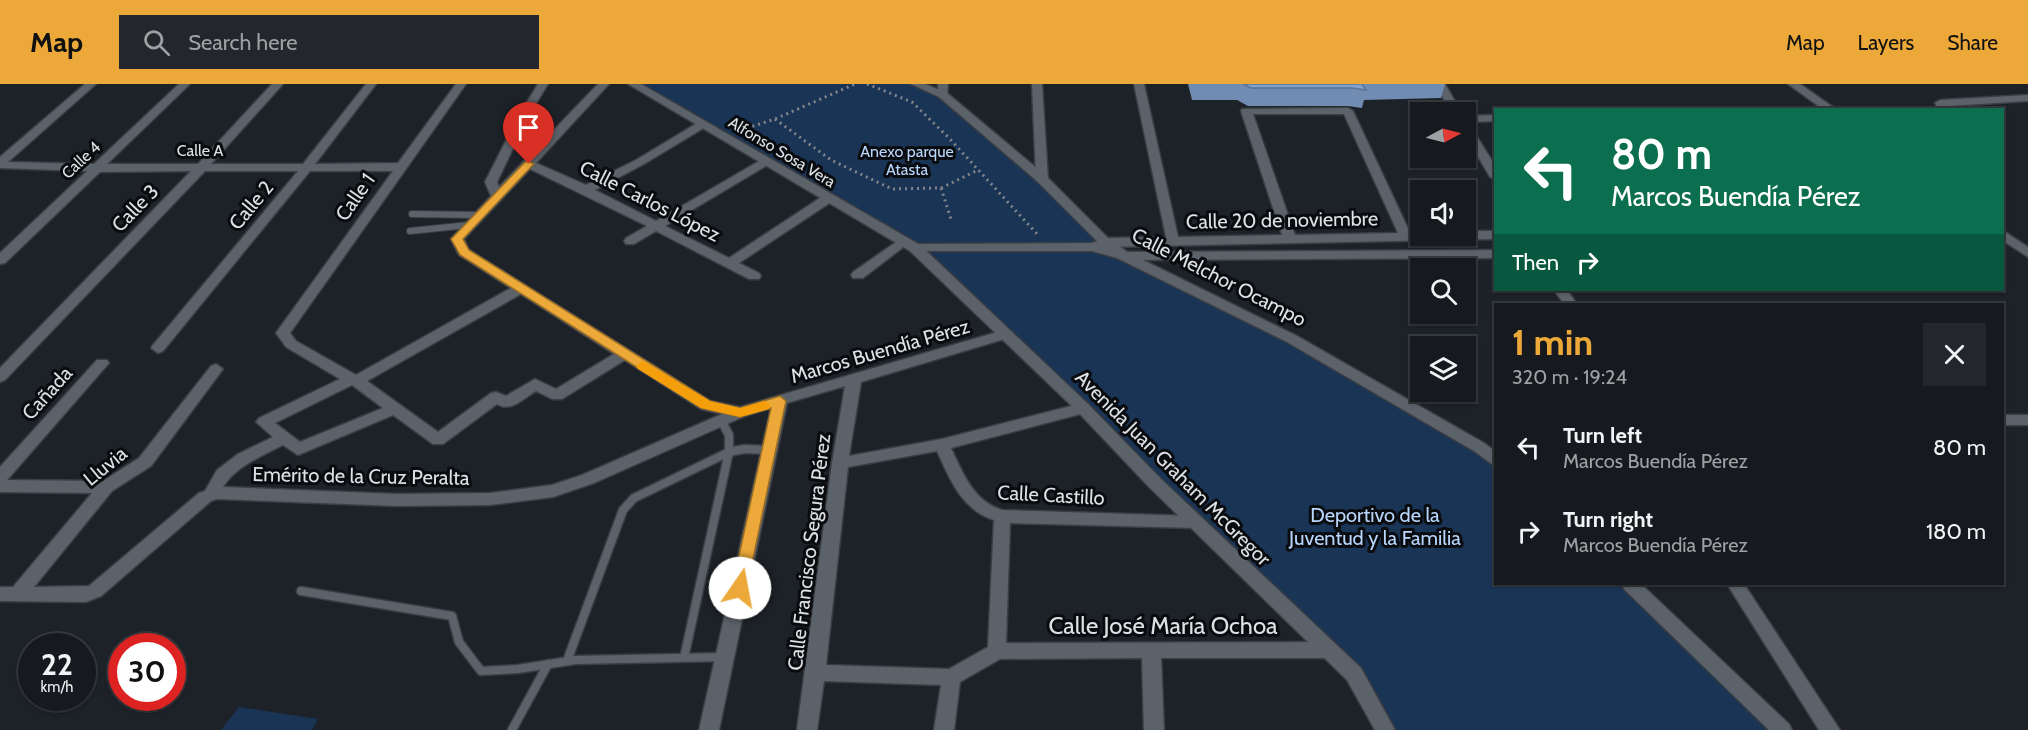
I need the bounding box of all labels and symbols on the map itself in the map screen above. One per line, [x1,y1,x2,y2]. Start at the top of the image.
pin [503,102,554,164]
north arrow [1410,102,1476,168]
street label: Alfonso Sosa Vera [725,113,839,191]
street label: Calle 4 [58,137,104,183]
street label: Calle A [177,141,223,160]
park label: Anexo parque Atasta [860,142,954,179]
street label: Calle Carlos López [576,155,724,247]
street label: Calle 1 [330,169,380,225]
street label: Calle 2 [224,176,278,234]
street label: Calle 3 [107,179,163,237]
street label: Calle 20 de noviembre [1186,206,1378,234]
street label: Calle Melchor Ocampo [1128,223,1310,331]
street label: Marcos Buendía Pérez [788,314,972,388]
street label: Cañada [17,361,77,425]
street label: Avenida Juan Graham McGregor [1070,365,1276,571]
street label: Calle Francisco Segura Pérez [783,432,835,672]
street label: Lluvia [78,441,132,491]
street label: Emérito de la Cruz Peralta [252,462,470,490]
street label: Calle Castillo [997,480,1105,510]
park label: Deportivo de la Juventud y la Familia [1288,503,1461,550]
position arrow [708,556,772,620]
street label: Calle José María Ochoa [1048,611,1278,640]
speed limit sign: 30 [108,633,186,711]

